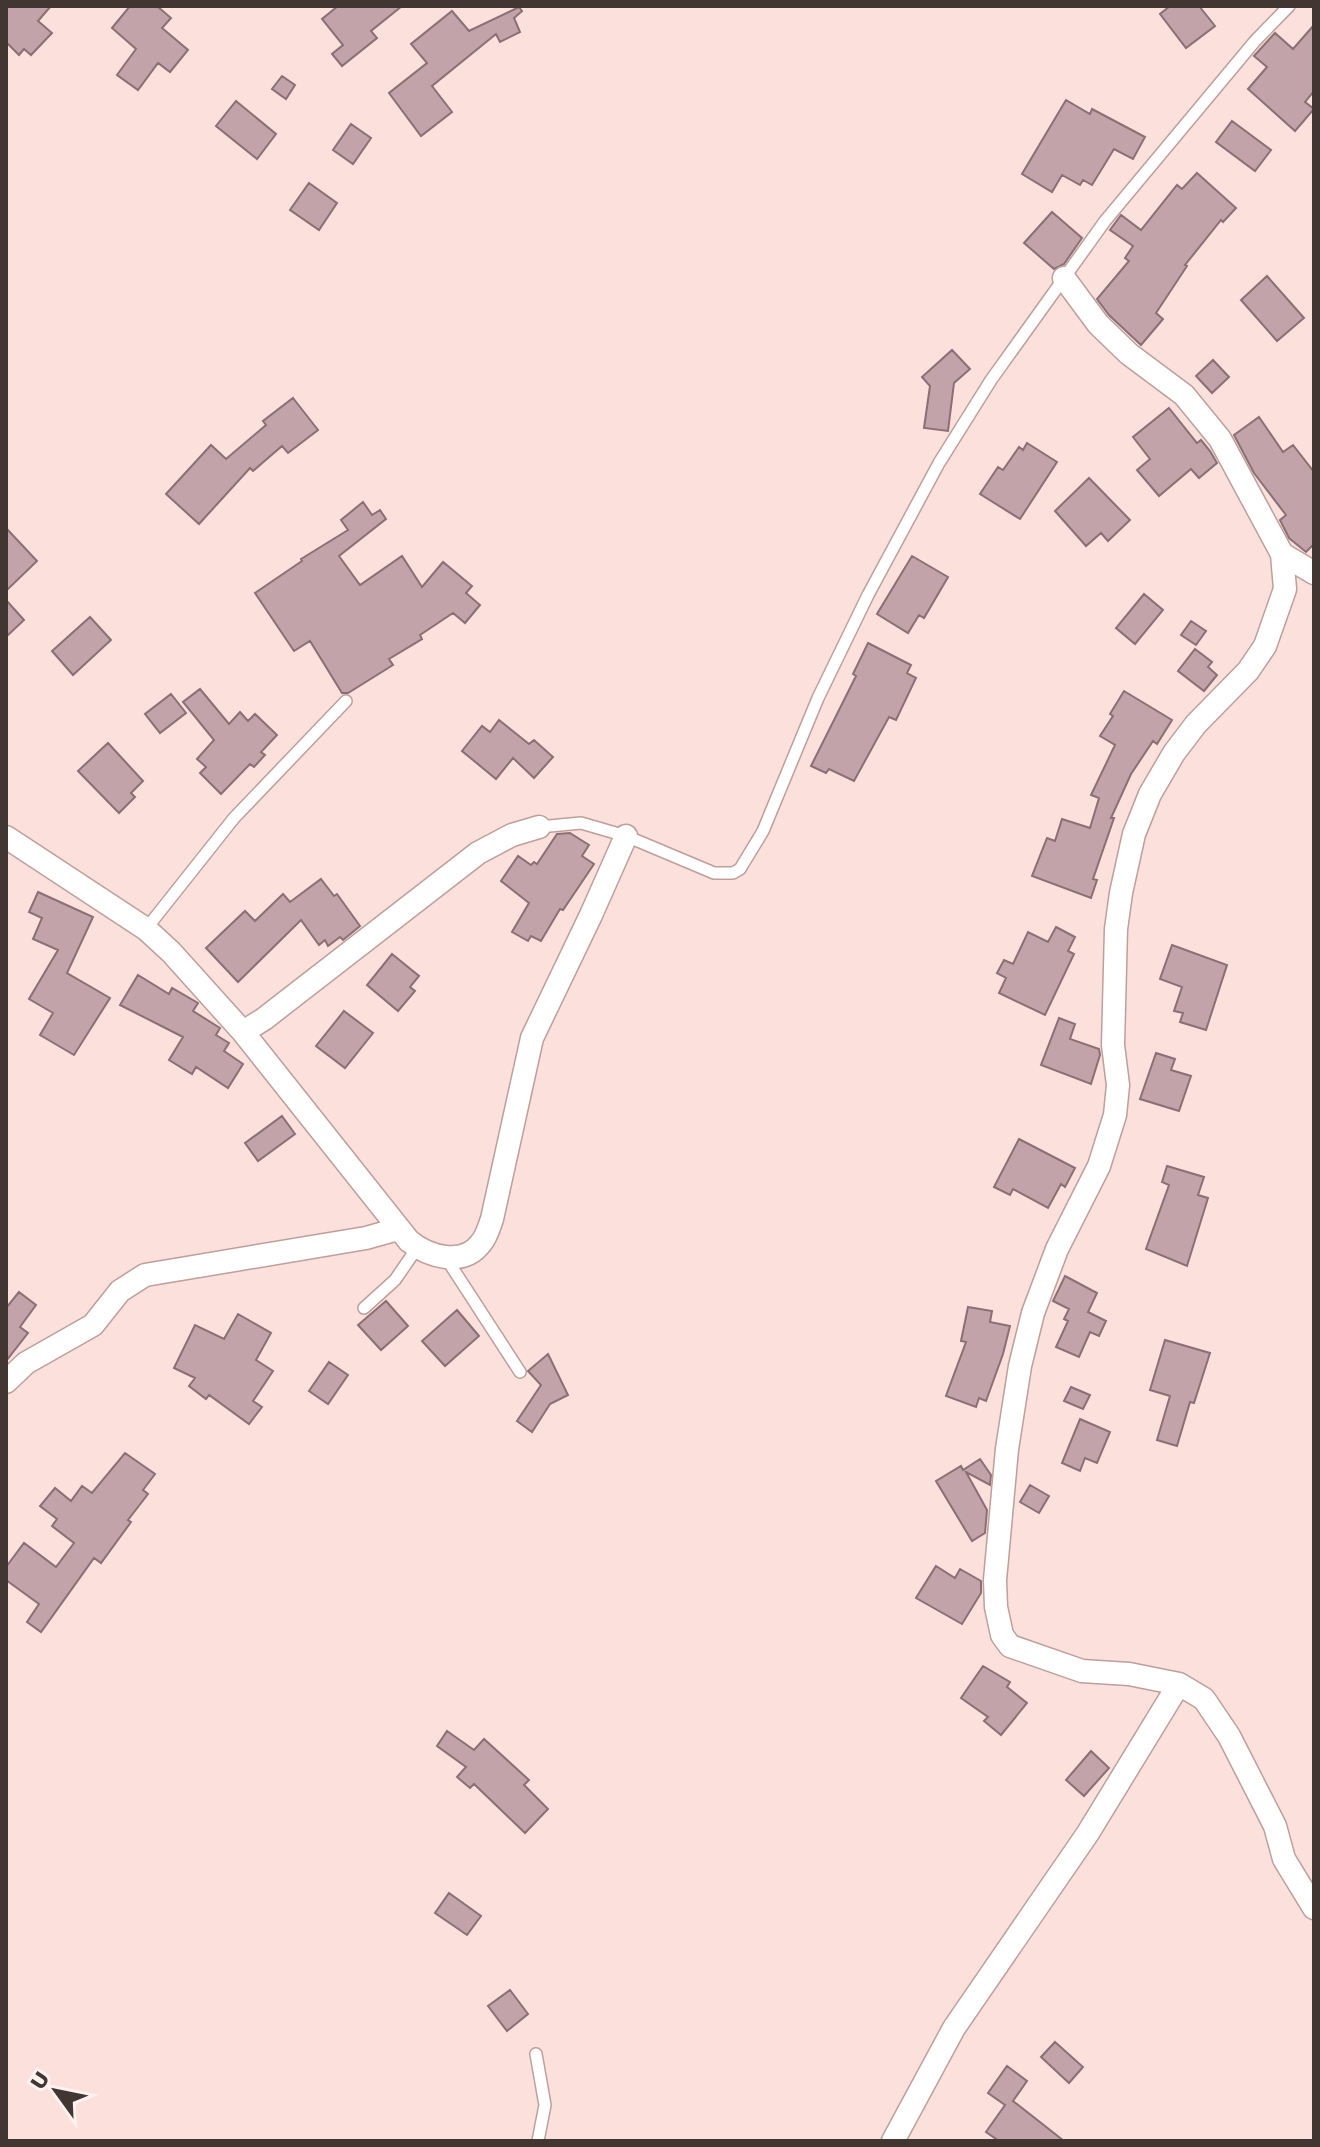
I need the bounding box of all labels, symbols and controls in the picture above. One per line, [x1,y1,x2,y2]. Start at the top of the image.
north arrow [16,2051,96,2131]
text: U [25,2067,54,2094]

